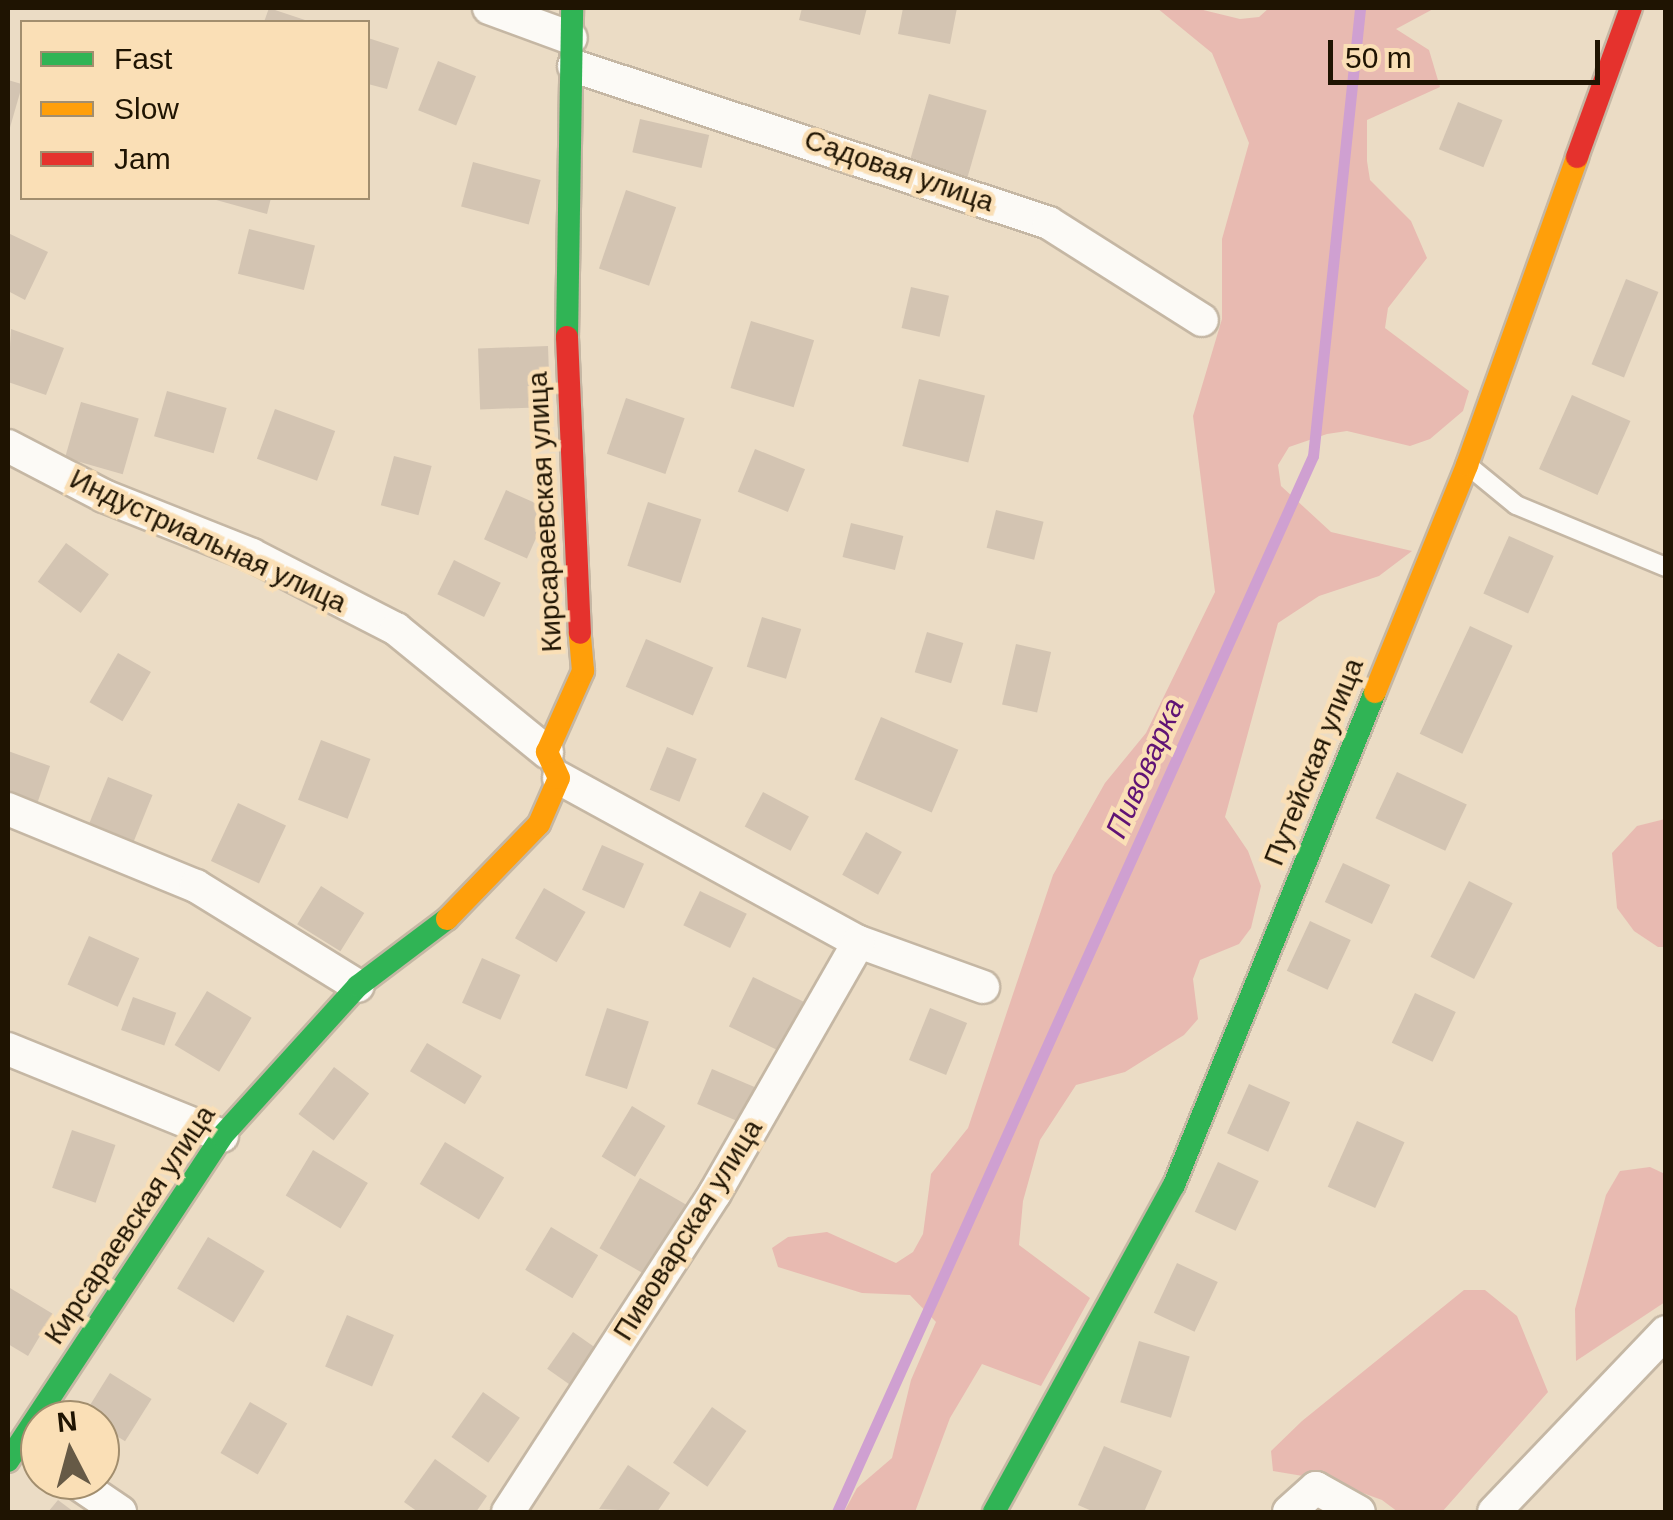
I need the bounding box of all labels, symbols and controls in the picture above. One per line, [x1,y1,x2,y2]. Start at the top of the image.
legend [20,20,370,200]
scale bar [1333,20,1606,82]
text: 50 m [1345,41,1412,74]
text: Fast [114,42,172,75]
text: Slow [114,92,179,125]
street label: Садовая улица [800,123,998,219]
text: Jam [114,142,171,175]
street label: Кирсараевская улица [521,371,569,653]
street label: Индустриальная улица [64,462,352,620]
street label: Путейская улица [1257,654,1371,870]
water label: Пивоварка [1098,692,1192,844]
street label: Кирсараевская улица [38,1099,222,1351]
street label: Пивоварская улица [606,1113,770,1347]
north arrow [20,1400,120,1500]
text: N [55,1405,79,1438]

